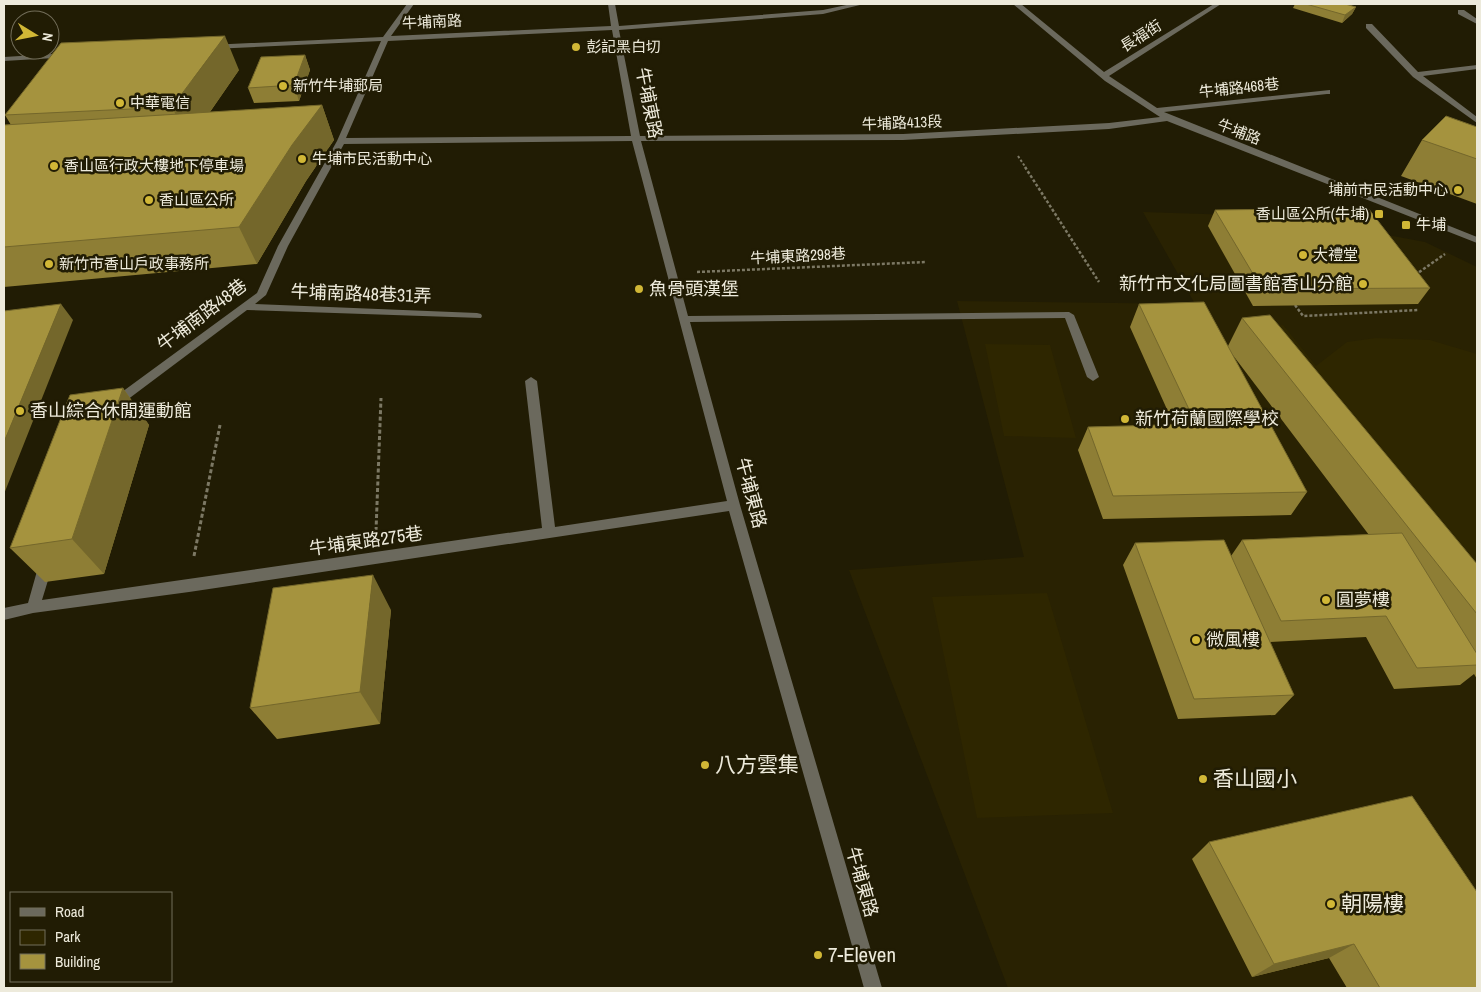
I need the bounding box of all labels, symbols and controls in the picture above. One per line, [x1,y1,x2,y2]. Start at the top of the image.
street label: 牛埔南路 [401,9,462,34]
north arrow [10,10,60,60]
street label: 長福街 [1116,15,1165,56]
text: N [38,32,57,43]
place label: 彭記黑白切 [586,36,661,57]
marker: 彭記黑白切 [570,41,582,53]
street label: 牛埔東路 [630,65,669,141]
street label: 牛埔路468巷 [1198,73,1280,102]
place label: 新竹牛埔郵局 [293,75,383,96]
marker: 新竹牛埔郵局 [277,80,289,92]
place label: 中華電信 [130,92,190,113]
marker: 中華電信 [114,97,126,109]
street label: 牛埔路413段 [861,111,943,134]
street label: 牛埔路 [1214,114,1264,149]
place label: 牛埔市民活動中心 [312,148,432,169]
marker: 牛埔市民活動中心 [296,153,308,165]
place label: 香山區行政大樓地下停車場 [64,155,244,176]
marker: 香山區行政大樓地下停車場 [48,160,60,172]
place label: 埔前市民活動中心 [1328,179,1448,200]
marker: 埔前市民活動中心 [1452,184,1464,196]
place label: 香山區公所 [159,189,234,210]
marker: 香山區公所 [143,194,155,206]
place label: 香山區公所(牛埔) [1256,203,1369,224]
marker: 香山區公所(牛埔) [1373,208,1385,220]
place label: 牛埔 [1416,214,1446,235]
marker: 牛埔 [1400,219,1412,231]
street label: 牛埔東路298巷 [750,243,846,268]
place label: 大禮堂 [1313,244,1358,265]
marker: 大禮堂 [1297,249,1309,261]
place label: 新竹市香山戶政事務所 [59,253,209,274]
marker: 新竹市香山戶政事務所 [43,258,55,270]
place label: 新竹市文化局圖書館香山分館 [1119,271,1353,296]
street label: 牛埔南路48巷 [152,273,252,357]
place label: 魚骨頭漢堡 [649,276,739,301]
marker: 新竹市文化局圖書館香山分館 [1357,278,1369,290]
street label: 牛埔南路48巷31弄 [290,279,432,308]
marker: 魚骨頭漢堡 [633,283,645,295]
place label: 香山綜合休閒運動館 [30,398,192,423]
marker: 香山綜合休閒運動館 [14,405,26,417]
place label: 新竹荷蘭國際學校 [1135,406,1279,431]
marker: 新竹荷蘭國際學校 [1119,413,1131,425]
street label: 牛埔東路 [730,455,773,531]
street label: 牛埔東路275巷 [307,520,424,561]
place label: 圓夢樓 [1336,587,1390,612]
marker: 圓夢樓 [1320,594,1332,606]
place label: 微風樓 [1206,627,1260,652]
marker: 微風樓 [1190,634,1202,646]
place label: 八方雲集 [715,750,799,779]
marker: 八方雲集 [699,759,711,771]
place label: 香山國小 [1213,764,1297,793]
marker: 香山國小 [1197,773,1209,785]
street label: 牛埔東路 [841,844,884,920]
place label: 朝陽樓 [1341,889,1404,918]
legend [10,892,172,982]
marker: 朝陽樓 [1325,898,1337,910]
text: Road [55,901,84,922]
text: Park [55,926,81,947]
place label: 7-Eleven [828,940,896,969]
marker: 7-Eleven [812,949,824,961]
text: Building [55,951,100,972]

